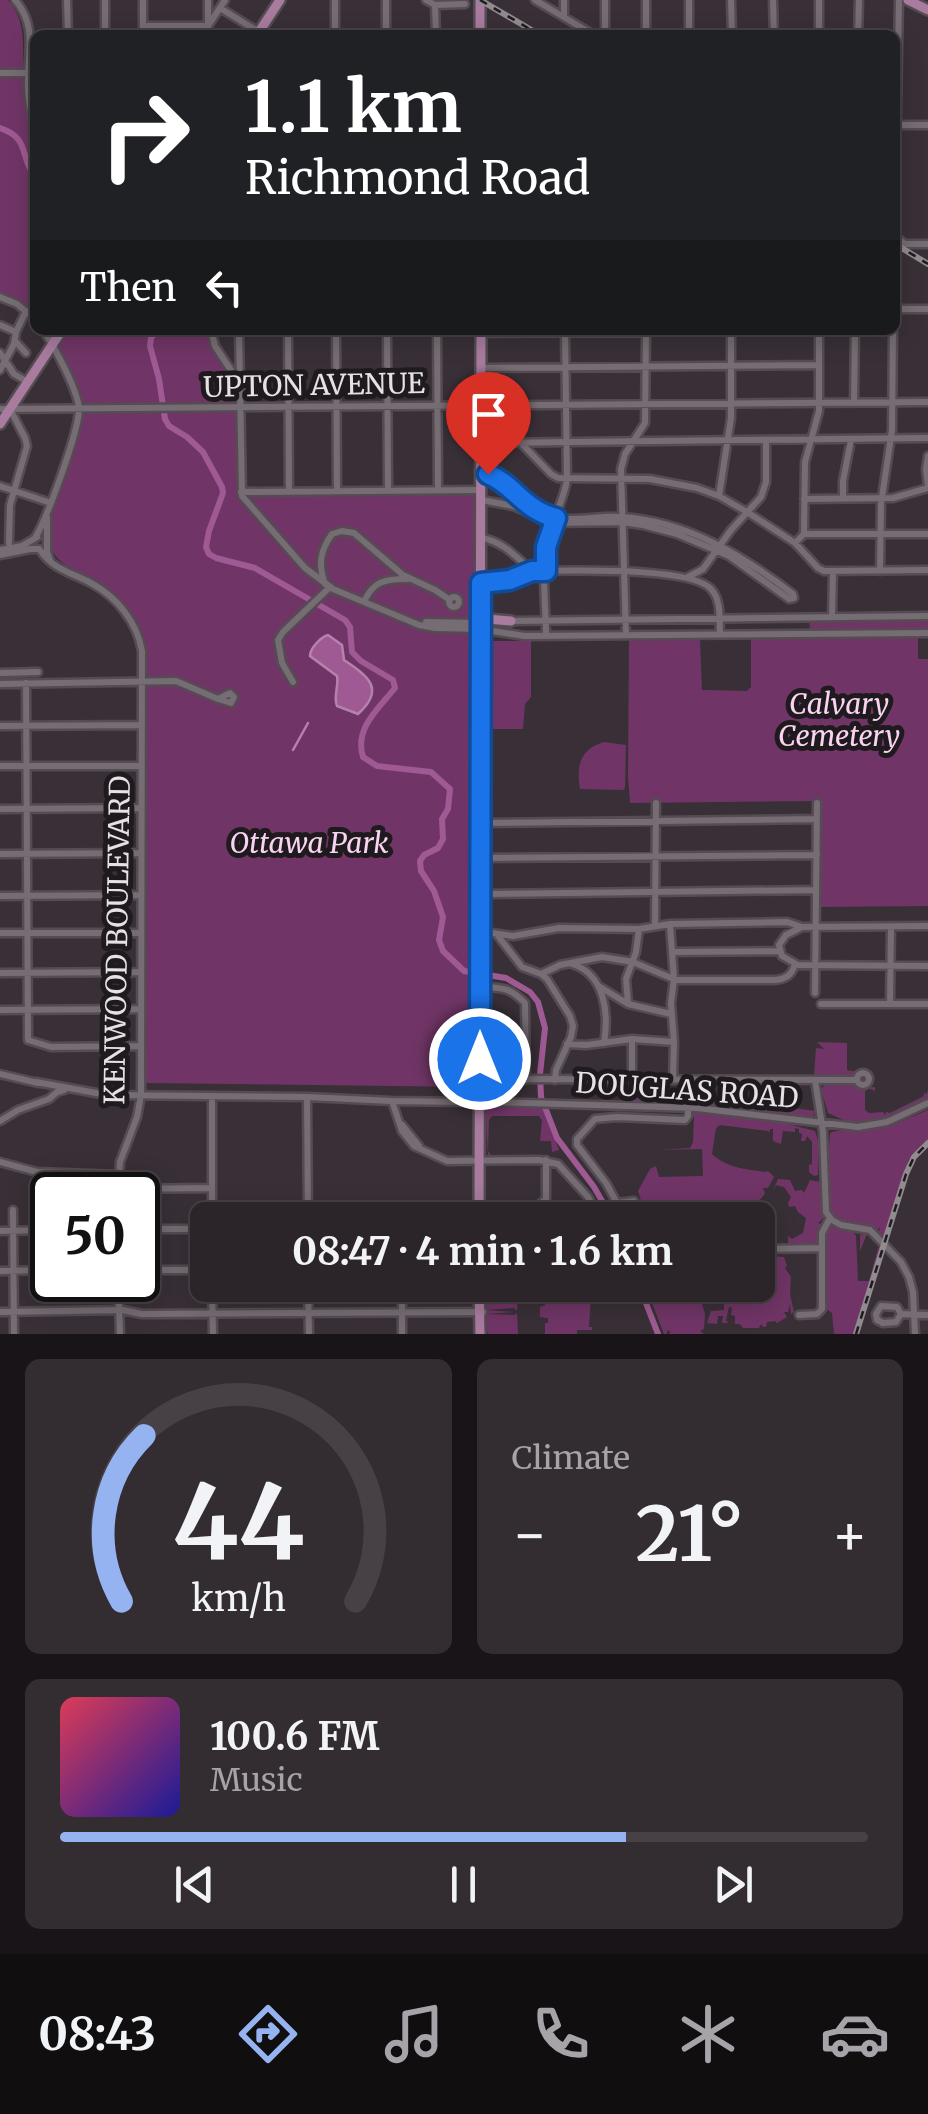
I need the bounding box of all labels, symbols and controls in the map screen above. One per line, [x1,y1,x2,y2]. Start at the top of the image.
text: 1.1 km [245,63,462,151]
icon: right [80,70,210,200]
text: Richmond Road [245,150,590,206]
icon: left [197,260,252,315]
text: Then [80,264,177,311]
street label: UPTON AVENUE [203,365,425,405]
pin [446,372,531,475]
icon: arrive [461,387,516,442]
park label: Calvary Cemetery [778,686,900,754]
street label: KENWOOD BOULEVARD [96,775,138,1105]
park label: Ottawa Park [229,825,389,861]
position arrow [428,1007,532,1111]
street label: DOUGLAS ROAD [574,1064,800,1116]
speed limit sign: 50 [30,1172,160,1302]
text: 08:47 · 4 min · 1.6 km [292,1228,673,1275]
text: Climate [512,1438,630,1478]
text: 44 [172,1457,304,1587]
text: 21° [636,1487,744,1581]
text: − [512,1500,548,1569]
text: + [831,1500,868,1569]
text: km/h [191,1576,286,1621]
text: 100.6 FM [210,1713,379,1760]
text: Music [210,1760,303,1800]
icon: previous [167,1857,222,1912]
icon: pause [436,1857,491,1912]
icon: next [706,1857,761,1912]
icon: directions [233,1999,303,2069]
icon: music [379,1999,449,2069]
icon: phone [526,1999,596,2069]
icon: climate [673,1999,743,2069]
icon: car [820,1999,890,2069]
text: 08:43 [38,2006,156,2062]

